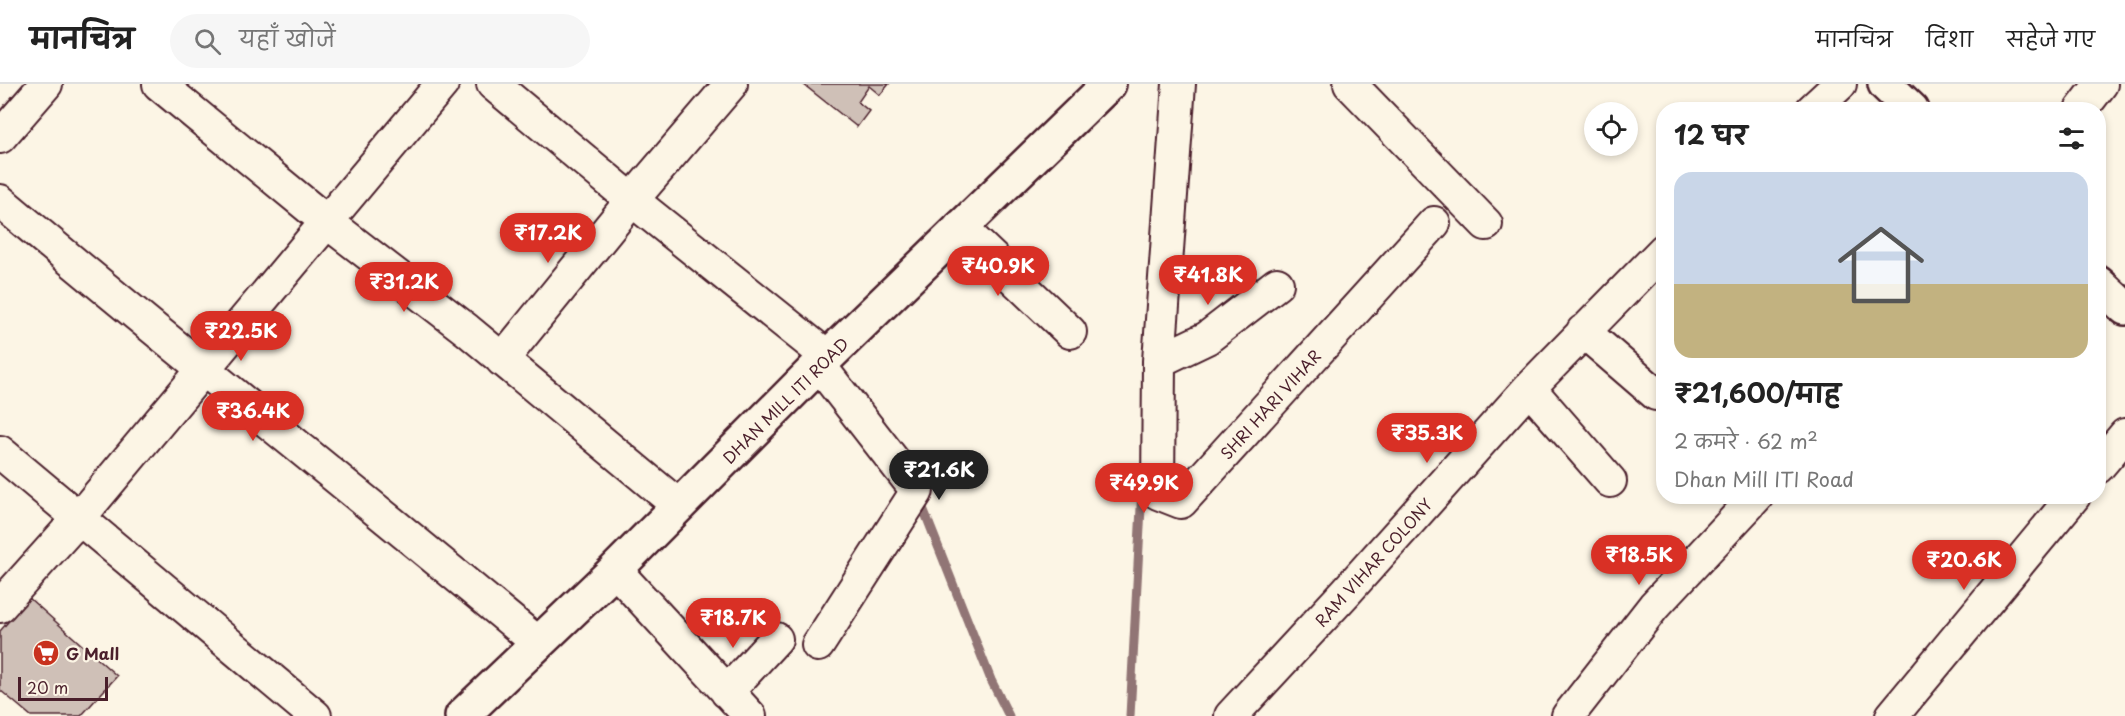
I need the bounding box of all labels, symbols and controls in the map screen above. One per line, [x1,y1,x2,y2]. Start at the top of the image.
search box [170,14,590,68]
text: मानचित्र [30,16,134,59]
text: यहाँ खोजें [239,21,335,54]
text: मानचित्र [1816,22,1893,54]
text: दिशा [1926,22,1973,54]
text: सहेजे गए [2006,22,2095,54]
icon: search [191,25,224,58]
map controls [1584,102,1638,156]
button: locate [1584,102,1638,156]
text: 12 घर [1674,115,1748,154]
icon: filters [2055,122,2088,155]
icon: home [1827,211,1935,319]
pin: ₹17.2K [499,213,597,264]
text: ₹17.2K [514,217,582,247]
pin: ₹40.9K [949,246,1047,297]
text: ₹40.9K [961,250,1035,280]
pin: ₹41.8K [1159,255,1257,306]
text: ₹41.8K [1173,259,1243,289]
pin: ₹31.2K [355,262,453,313]
text: ₹31.2K [369,266,439,296]
pin: ₹22.5K [192,311,290,362]
text: ₹22.5K [204,315,278,345]
street label: DHAN MILL ITI ROAD [716,331,854,469]
street label: SHRI HARI VIHAR [1214,344,1326,464]
text: ₹21,600/माह [1674,373,1841,412]
pin: ₹36.4K [204,391,302,442]
text: ₹36.4K [216,395,290,425]
pin: ₹35.3K [1378,413,1476,464]
text: ₹35.3K [1391,417,1463,447]
text: 2 कमरे · 62 m² [1674,426,1818,456]
pin: ₹21.6K [890,450,988,501]
text: ₹21.6K [903,454,975,484]
pin: ₹49.9K [1095,463,1193,514]
text: Dhan Mill ITI Road [1674,464,1854,494]
text: ₹49.9K [1109,467,1179,497]
street label: RAM VIHAR COLONY [1309,492,1438,632]
pin: ₹18.5K [1590,535,1688,586]
text: ₹18.5K [1605,539,1673,569]
pin: ₹20.6K [1915,540,2013,591]
text: ₹20.6K [1926,544,2002,574]
pin: ₹18.7K [684,598,782,649]
text: ₹18.7K [700,602,766,632]
supermarket icon: G Mall [31,638,61,668]
place label: G Mall [66,641,119,665]
scale bar [18,674,108,702]
text: 20 m [27,675,68,699]

